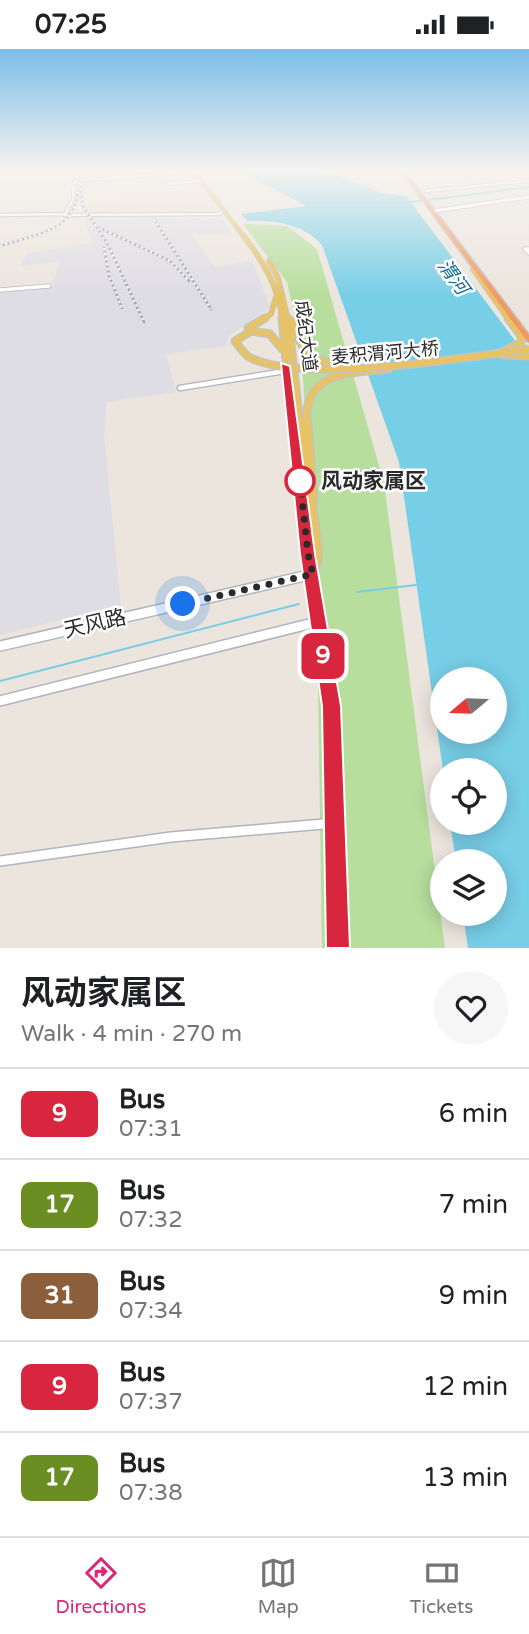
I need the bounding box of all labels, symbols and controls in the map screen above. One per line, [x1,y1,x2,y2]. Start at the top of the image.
text: 07:25 [35,9,107,40]
water label: 渭河 [433,255,475,302]
street label: 成纪大道 [291,299,321,373]
street label: 麦积渭河大桥 [330,337,440,369]
marker: 风动家属区 [285,466,315,496]
place label: 风动家属区 [321,469,426,494]
your location [165,586,200,621]
street label: 天风路 [61,605,129,643]
line badge: 9 [300,633,346,679]
text: 9 [315,641,331,670]
north arrow [430,667,508,744]
map controls [430,667,507,926]
button: locate [430,758,507,835]
button: layers [430,849,507,926]
button: heart [434,971,508,1045]
text: 风动家属区 [21,974,186,1013]
text: Walk · 4 min · 270 m [21,1020,242,1048]
text: Bus [119,1084,165,1115]
text: 6 min [439,1098,508,1129]
text: 9 [52,1099,67,1128]
text: 07:31 [119,1115,183,1143]
text: Bus [119,1175,165,1206]
text: 7 min [439,1189,508,1220]
text: 17 [44,1190,75,1219]
text: 07:32 [119,1206,183,1234]
text: Bus [119,1266,165,1297]
text: 9 min [439,1280,508,1311]
text: 31 [44,1281,75,1310]
text: 07:34 [119,1297,183,1325]
text: Bus [119,1357,165,1388]
text: 12 min [422,1371,508,1402]
text: 9 [52,1372,67,1401]
text: 07:37 [119,1388,183,1416]
text: Bus [119,1448,165,1479]
text: 13 min [422,1462,508,1493]
text: 17 [44,1463,75,1492]
text: 07:38 [119,1479,183,1507]
tab: Directions [56,1554,147,1618]
tab: Map [258,1554,299,1618]
tab: Tickets [410,1554,473,1618]

